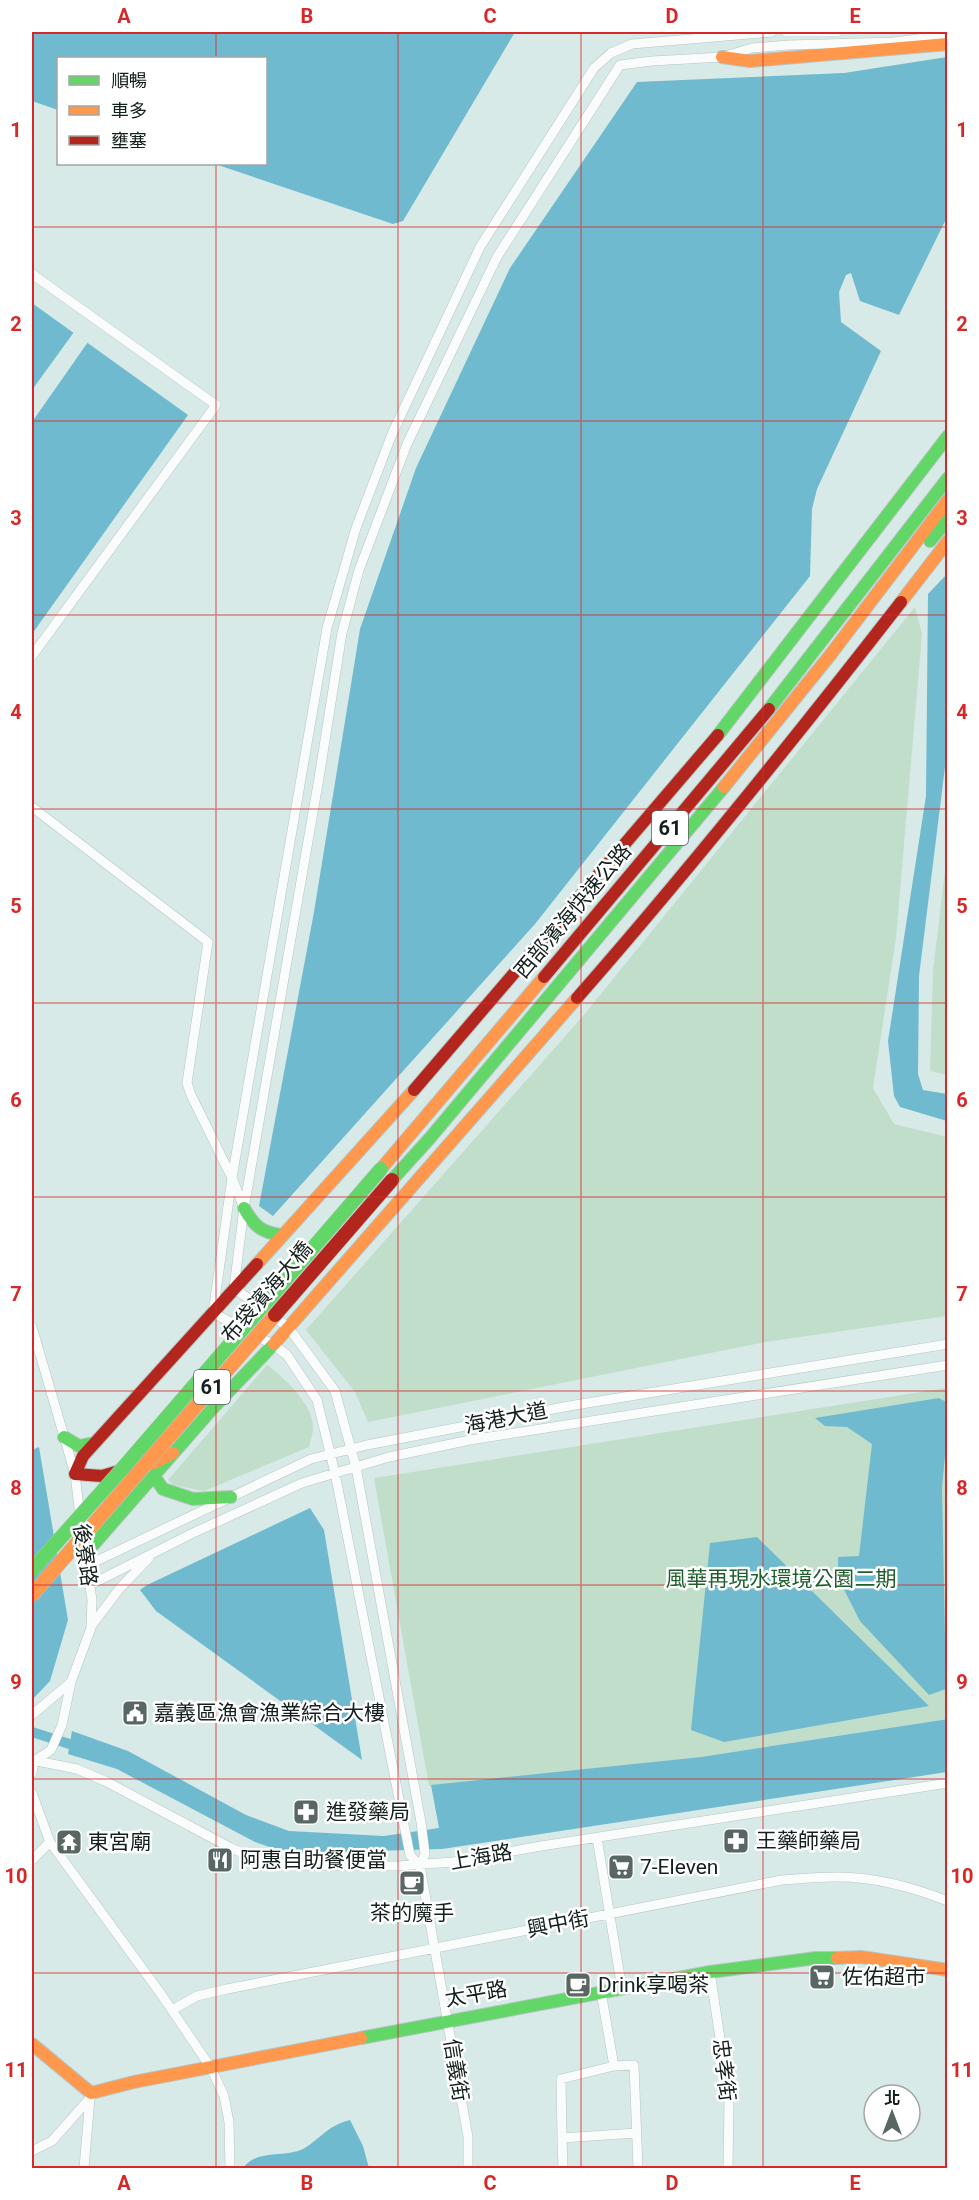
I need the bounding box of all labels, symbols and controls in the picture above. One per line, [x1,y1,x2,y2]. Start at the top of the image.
text: A [117,4,131,28]
text: B [301,4,313,28]
text: C [483,4,497,28]
text: D [666,4,679,28]
text: E [849,4,861,28]
legend [57,57,267,165]
text: 順暢 [111,70,147,91]
text: 車多 [111,100,147,121]
text: 1 [10,118,22,142]
text: 1 [956,118,968,142]
text: 壅塞 [111,130,147,151]
text: 2 [10,312,22,336]
text: 2 [956,312,968,336]
text: 3 [10,506,22,530]
text: 3 [956,506,968,530]
text: 4 [10,700,22,724]
text: 4 [956,700,968,724]
road number: 61 [652,811,688,845]
street label: 西部濱海快速公路 [510,839,636,983]
text: 5 [10,894,22,918]
text: 5 [956,894,968,918]
text: 6 [10,1088,22,1112]
text: 6 [956,1088,968,1112]
street label: 布袋濱海大橋 [217,1237,317,1347]
text: 7 [10,1282,22,1306]
text: 7 [956,1282,968,1306]
road number: 61 [194,1370,230,1404]
street label: 海港大道 [462,1398,550,1438]
text: 8 [10,1476,22,1500]
text: 8 [956,1476,968,1500]
street label: 後寮路 [69,1522,101,1588]
park label: 風華再現水環境公園二期 [666,1567,897,1591]
text: 9 [10,1670,22,1694]
text: 9 [956,1670,968,1694]
public building icon: 嘉義區漁會漁業綜合大樓 [120,1698,150,1728]
place label: 嘉義區漁會漁業綜合大樓 [154,1701,385,1725]
pharmacy icon: 進發藥局 [291,1797,321,1827]
place label: 進發藥局 [326,1800,410,1824]
pharmacy icon: 王藥師藥局 [721,1826,751,1856]
temple icon: 東宮廟 [54,1827,84,1857]
place label: 王藥師藥局 [756,1829,861,1853]
place label: 東宮廟 [88,1830,151,1854]
street label: 上海路 [448,1840,514,1874]
restaurant icon: 阿惠自助餐便當 [205,1845,235,1875]
place label: 阿惠自助餐便當 [240,1848,387,1872]
supermarket icon: 7-Eleven [606,1852,636,1882]
place label: 7-Eleven [640,1855,718,1879]
text: 10 [5,1864,27,1888]
text: 10 [951,1864,973,1888]
cafe icon: 茶的魔手 [397,1868,427,1898]
place label: 茶的魔手 [370,1901,454,1925]
street label: 興中街 [525,1906,591,1942]
supermarket icon: 佐佑超市 [807,1962,837,1992]
place label: 佐佑超市 [842,1965,926,1989]
cafe icon: Drink享喝茶 [563,1970,593,2000]
place label: Drink享喝茶 [598,1973,709,1997]
street label: 太平路 [443,1977,509,2011]
street label: 信義街 [439,2037,473,2103]
street label: 忠孝街 [708,2037,740,2103]
text: 11 [5,2058,27,2082]
text: 11 [951,2058,973,2082]
north arrow [862,2083,922,2143]
text: 北 [884,2089,900,2108]
text: A [117,2171,131,2195]
text: B [301,2171,313,2195]
text: C [483,2171,497,2195]
text: D [666,2171,679,2195]
text: E [849,2171,861,2195]

